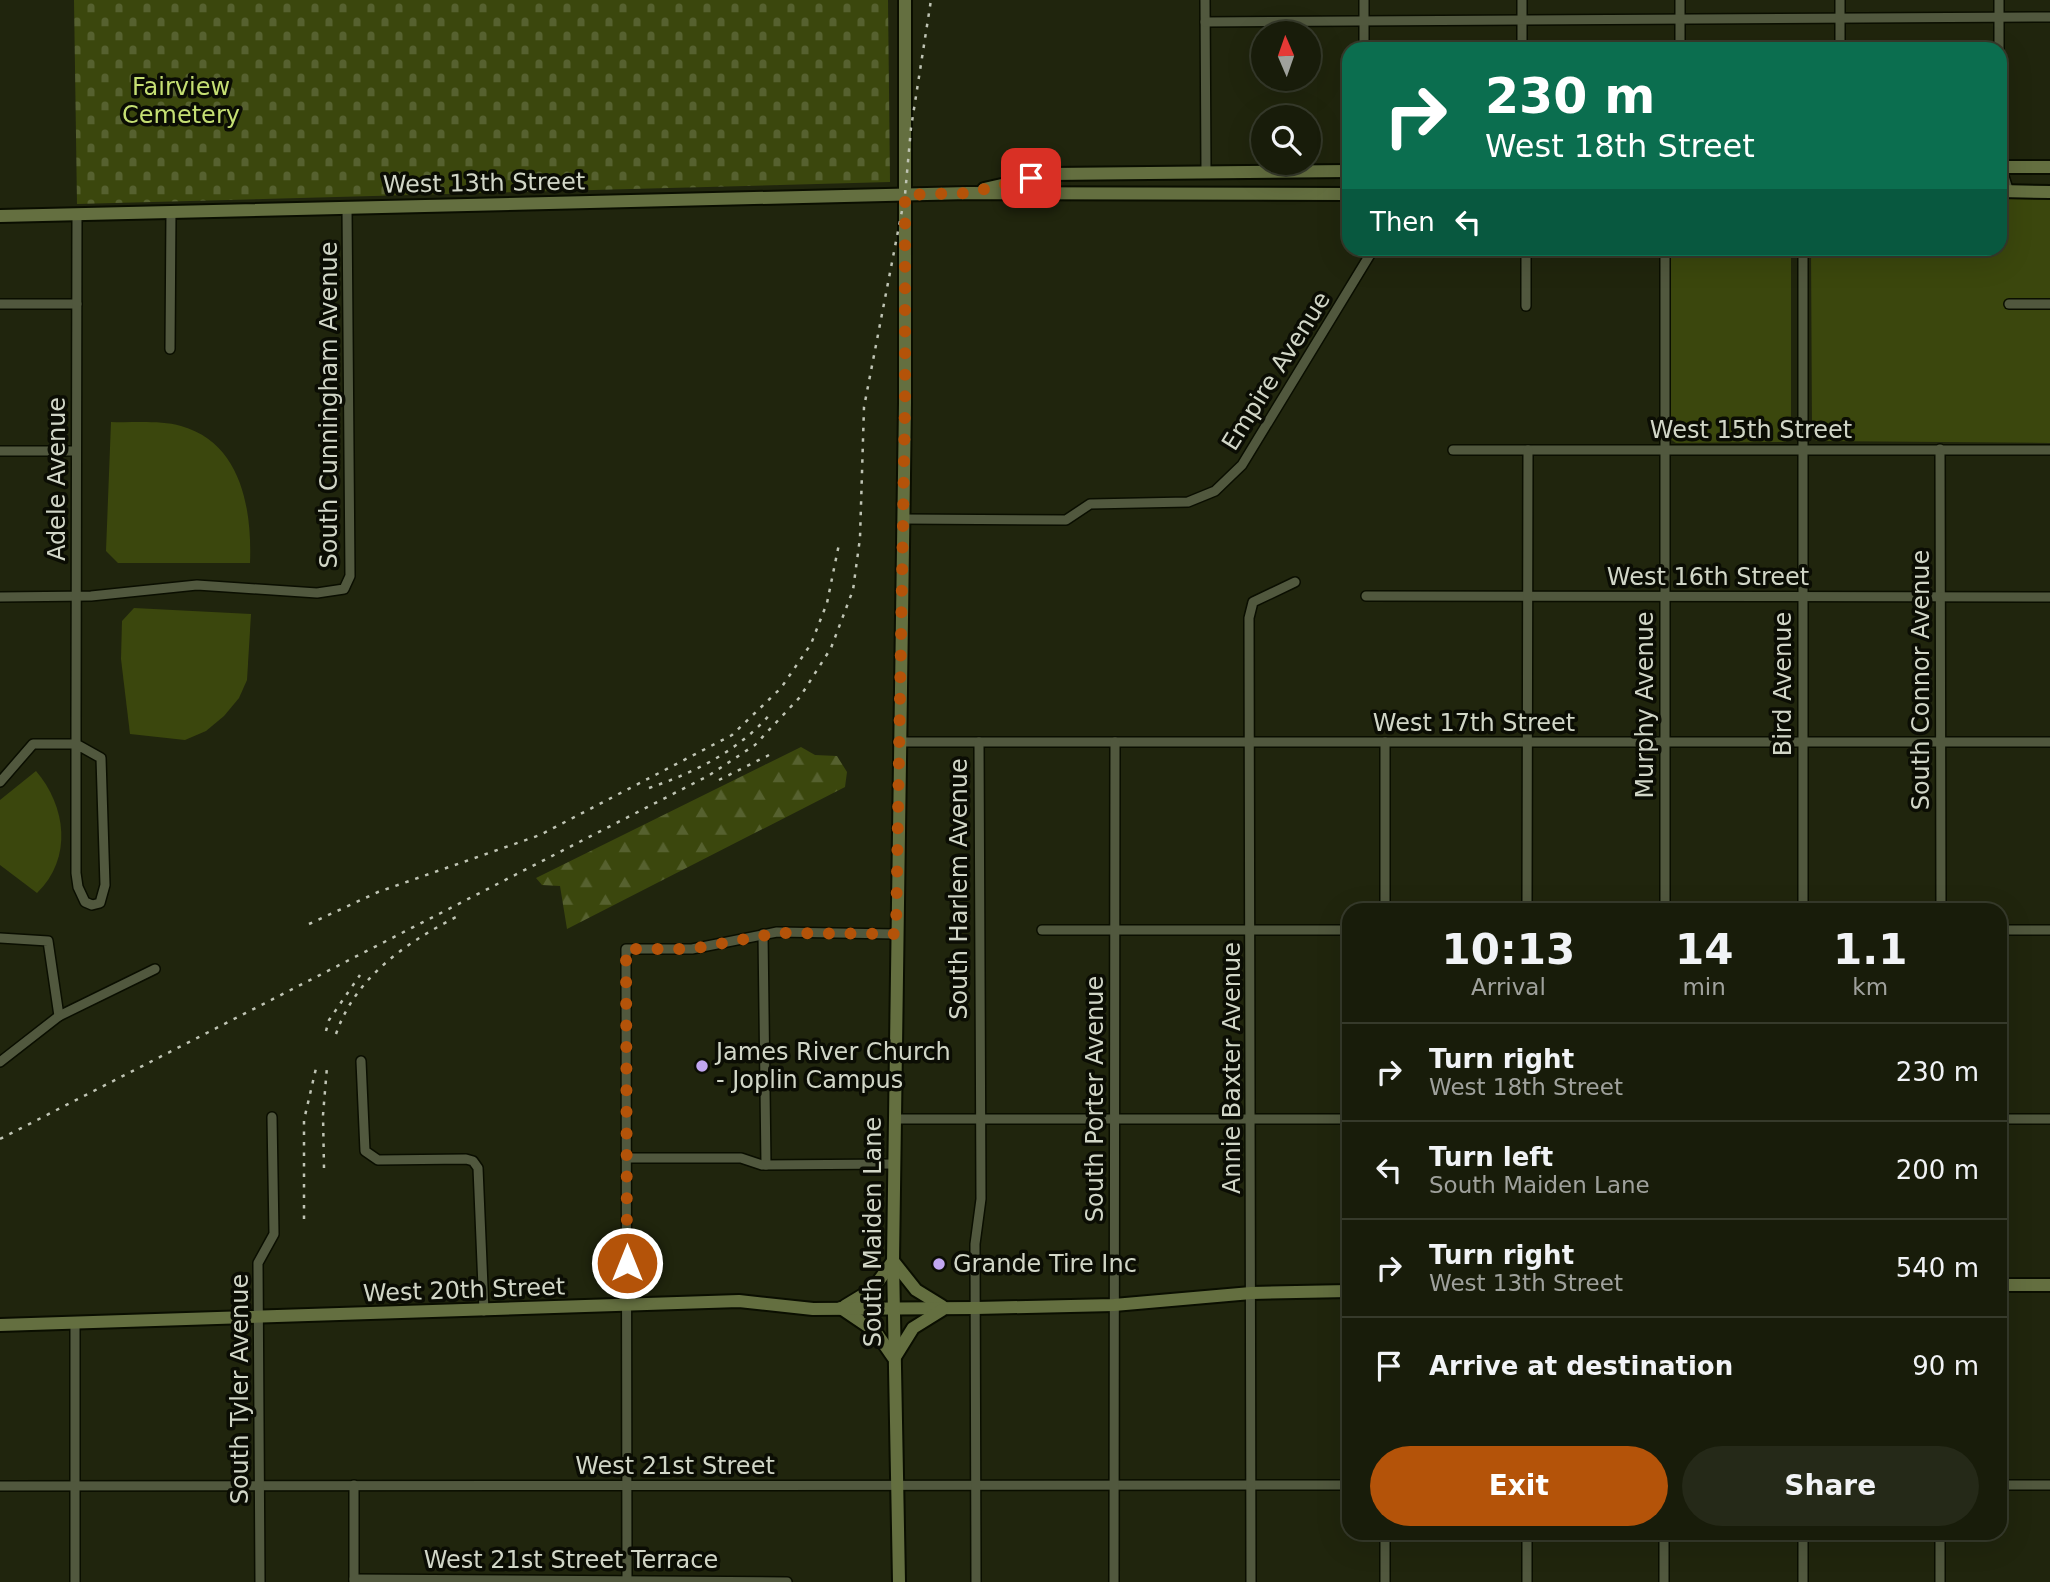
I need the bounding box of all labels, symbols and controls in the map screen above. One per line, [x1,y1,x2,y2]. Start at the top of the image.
north arrow [1251,21,1321,91]
map controls [1251,21,1321,175]
text: 230 m [1485,68,1655,125]
icon: right [1370,70,1461,161]
park label: Fairview Cemetery [122,73,240,129]
button: search [1251,105,1321,175]
text: West 18th Street [1485,127,1755,165]
pin [1001,148,1061,208]
icon: arrive [1012,159,1050,197]
street label: West 13th Street [383,167,585,199]
icon: left [1449,203,1487,241]
text: Then [1370,207,1435,237]
street label: South Cunningham Avenue [315,242,343,568]
street label: Empire Avenue [1216,287,1336,455]
street label: Adele Avenue [43,397,71,561]
street label: West 15th Street [1650,416,1852,444]
street label: South Connor Avenue [1907,550,1935,810]
street label: West 16th Street [1607,563,1809,591]
street label: Murphy Avenue [1631,611,1659,799]
street label: Bird Avenue [1769,612,1797,756]
street label: West 17th Street [1373,709,1575,737]
street label: South Harlem Avenue [945,758,973,1020]
text: 10:13 [1442,925,1575,974]
text: 14 [1675,925,1733,974]
text: 1.1 [1833,925,1907,974]
street label: Annie Baxter Avenue [1218,942,1246,1194]
text: Arrival [1471,974,1546,1000]
text: min [1682,974,1726,1000]
text: km [1852,974,1888,1000]
street label: South Porter Avenue [1081,976,1109,1222]
place label: James River Church - Joplin Campus [714,1038,951,1094]
text: Turn right [1429,1044,1574,1074]
icon: right [1370,1053,1408,1091]
text: 230 m [1896,1057,1979,1087]
marker: James River Church - Joplin Campus [694,1058,710,1074]
text: West 18th Street [1429,1074,1623,1100]
street label: South Maiden Lane [859,1117,887,1347]
text: Turn left [1429,1142,1553,1172]
icon: left [1370,1151,1408,1189]
text: 200 m [1896,1155,1979,1185]
text: South Maiden Lane [1429,1172,1650,1198]
position arrow [590,1226,664,1300]
text: Turn right [1429,1240,1574,1270]
icon: right [1370,1249,1408,1287]
place label: Grande Tire Inc [953,1250,1137,1278]
text: 540 m [1896,1253,1979,1283]
marker: Grande Tire Inc [931,1256,947,1272]
text: West 13th Street [1429,1270,1623,1296]
street label: West 20th Street [362,1272,566,1308]
street label: South Tyler Avenue [226,1274,254,1504]
icon: arrive [1370,1347,1408,1385]
text: Arrive at destination [1429,1351,1733,1381]
text: 90 m [1912,1351,1979,1381]
button: Exit [1370,1446,1668,1526]
button: Share [1682,1446,1979,1526]
street label: West 21st Street [575,1452,775,1480]
street label: West 21st Street Terrace [424,1546,718,1574]

